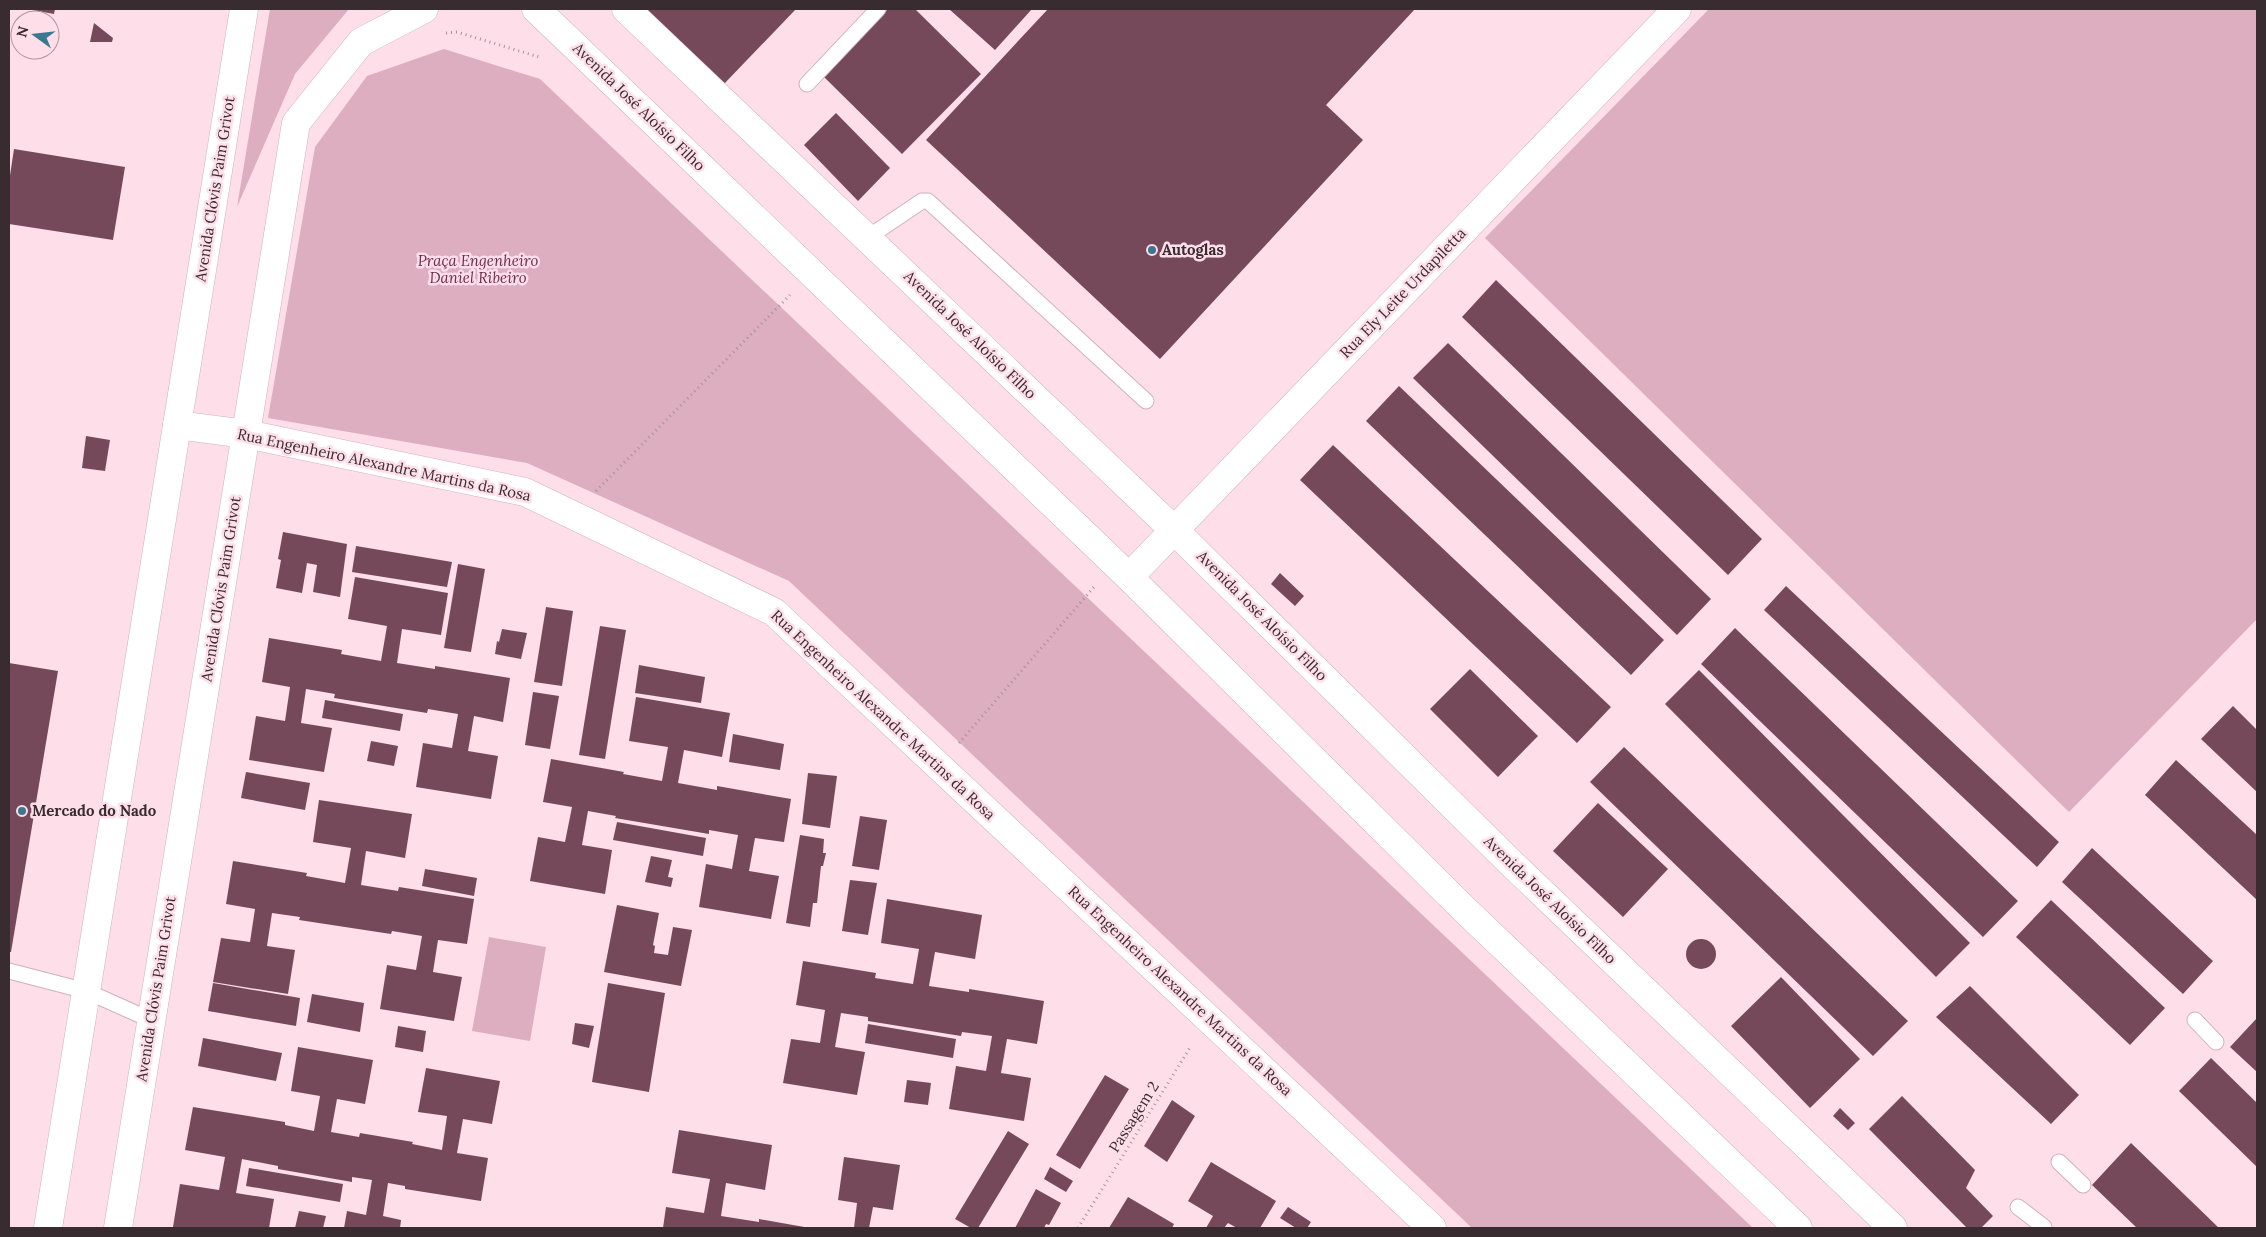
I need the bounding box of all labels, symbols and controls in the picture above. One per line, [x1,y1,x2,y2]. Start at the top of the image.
north arrow [10,10,60,60]
text: N [12,24,33,39]
street label: Avenida José Aloísio Filho [569,38,710,175]
street label: Avenida Clóvis Paim Grivot [190,95,239,284]
street label: Rua Ely Leite Urdapiletta [1336,223,1470,362]
place label: Autoglas [1162,240,1224,259]
marker: Autoglas [1146,244,1158,256]
park label: Praça Engenheiro Daniel Ribeiro [418,251,539,287]
street label: Avenida José Aloísio Filho [900,266,1041,403]
street label: Rua Engenheiro Alexandre Martins da Rosa [236,424,533,505]
street label: Avenida Clóvis Paim Grivot [196,495,245,684]
street label: Avenida José Aloísio Filho [1193,546,1332,685]
street label: Rua Engenheiro Alexandre Martins da Rosa [767,605,1000,824]
place label: Mercado do Nado [32,801,157,820]
marker: Mercado do Nado [16,805,28,817]
street label: Avenida José Aloísio Filho [1480,831,1621,968]
street label: Rua Engenheiro Alexandre Martins da Rosa [1064,881,1297,1100]
street label: Avenida Clóvis Paim Grivot [131,895,180,1084]
street label: Passagem 2 [1104,1078,1163,1156]

